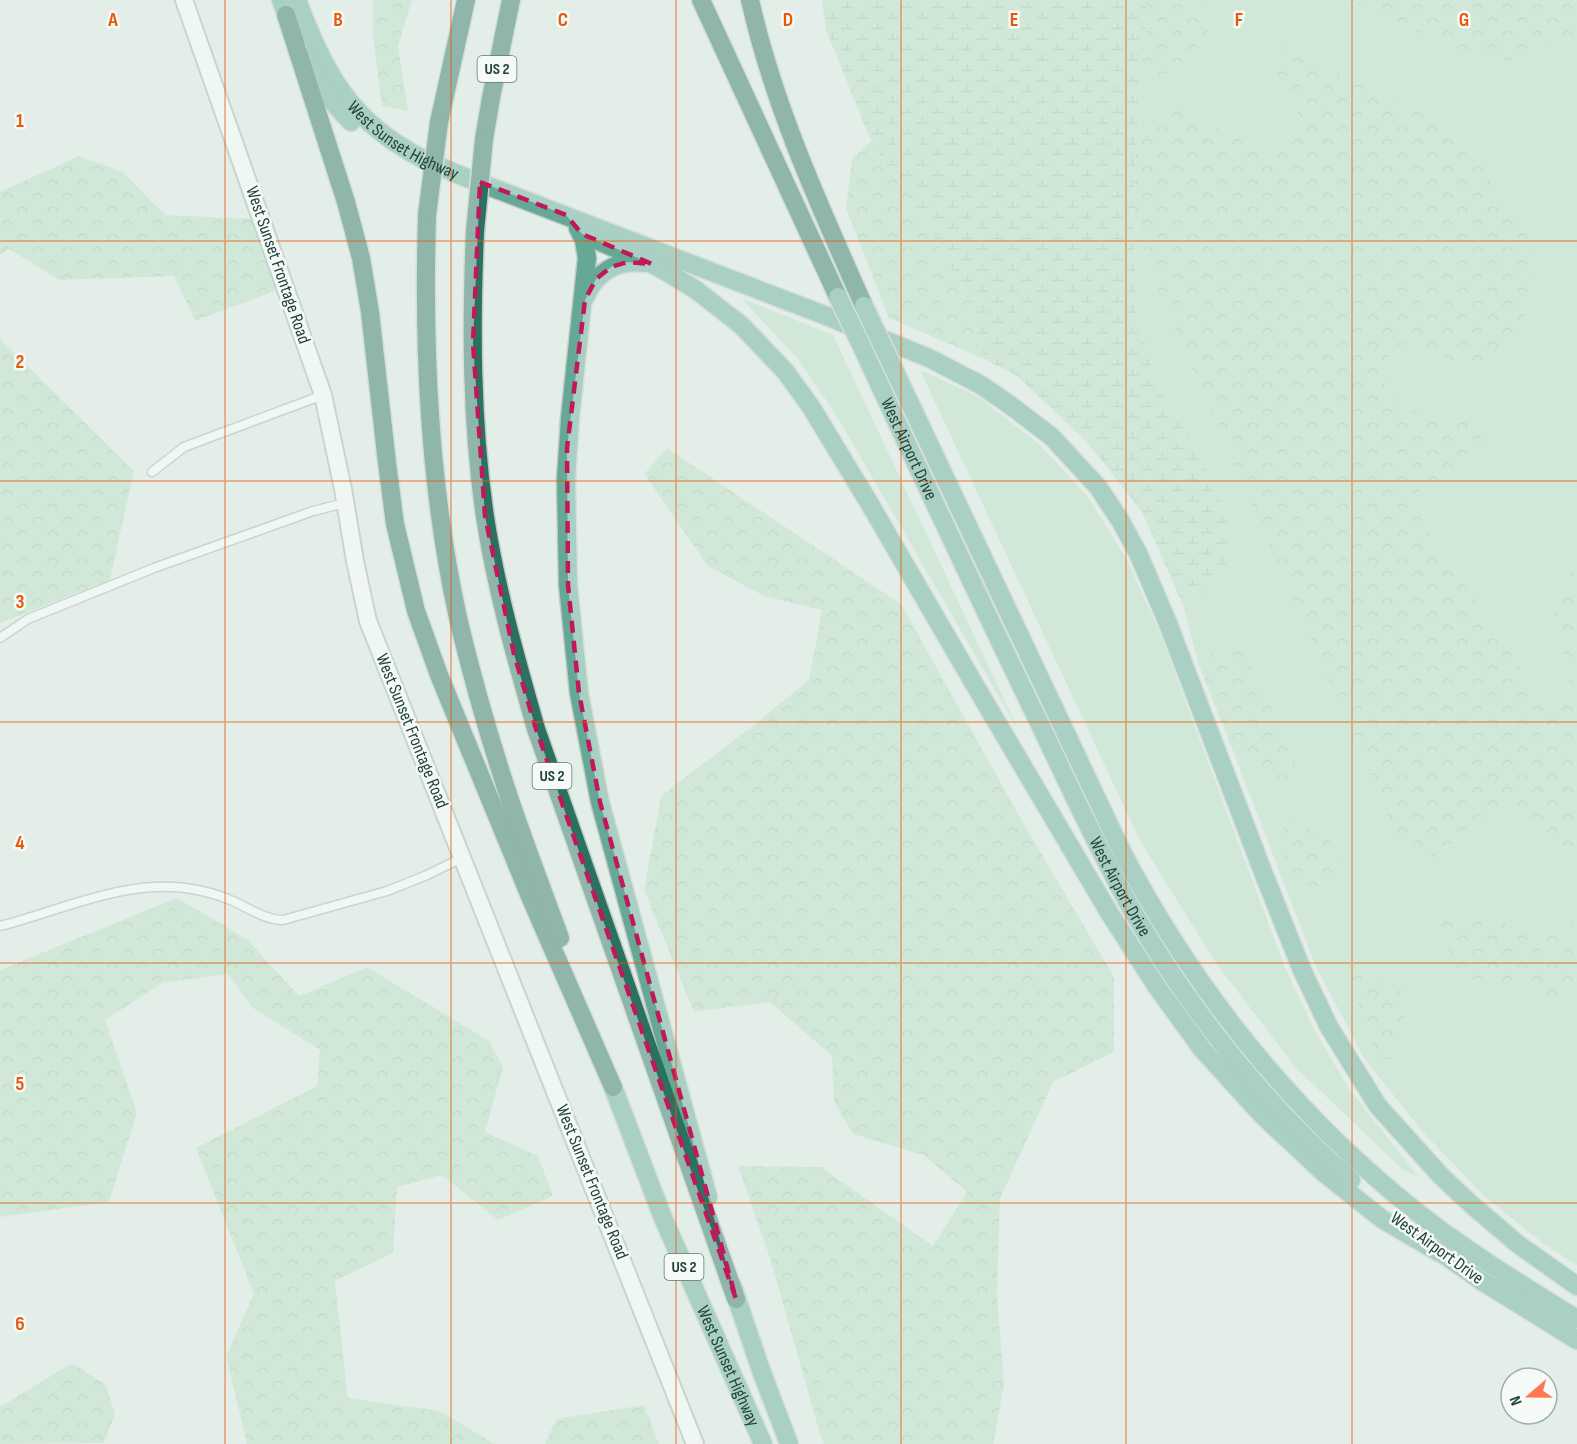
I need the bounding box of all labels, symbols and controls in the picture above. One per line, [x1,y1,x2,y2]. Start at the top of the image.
text: A [107,8,118,32]
text: B [333,8,343,32]
text: C [558,8,568,32]
text: D [783,8,793,32]
text: E [1010,8,1018,32]
text: F [1235,8,1243,32]
text: G [1459,8,1469,32]
road number: US 2 [478,56,516,82]
street label: West Sunset Highway [343,96,462,184]
text: 1 [16,109,24,133]
street label: West Sunset Frontage Road [241,184,315,346]
text: 2 [16,350,24,374]
street label: West Airport Drive [877,394,942,503]
text: 3 [16,590,25,614]
street label: West Sunset Frontage Road [371,651,453,811]
road number: US 2 [532,763,572,789]
text: 4 [15,831,25,855]
street label: West Airport Drive [1085,833,1156,940]
text: 5 [16,1072,25,1096]
street label: West Sunset Frontage Road [551,1102,633,1262]
street label: West Airport Drive [1386,1207,1488,1289]
road number: US 2 [664,1254,704,1280]
street label: West Sunset Highway [693,1302,764,1429]
text: 6 [15,1312,25,1336]
north arrow [1499,1366,1559,1426]
text: N [1506,1393,1527,1408]

